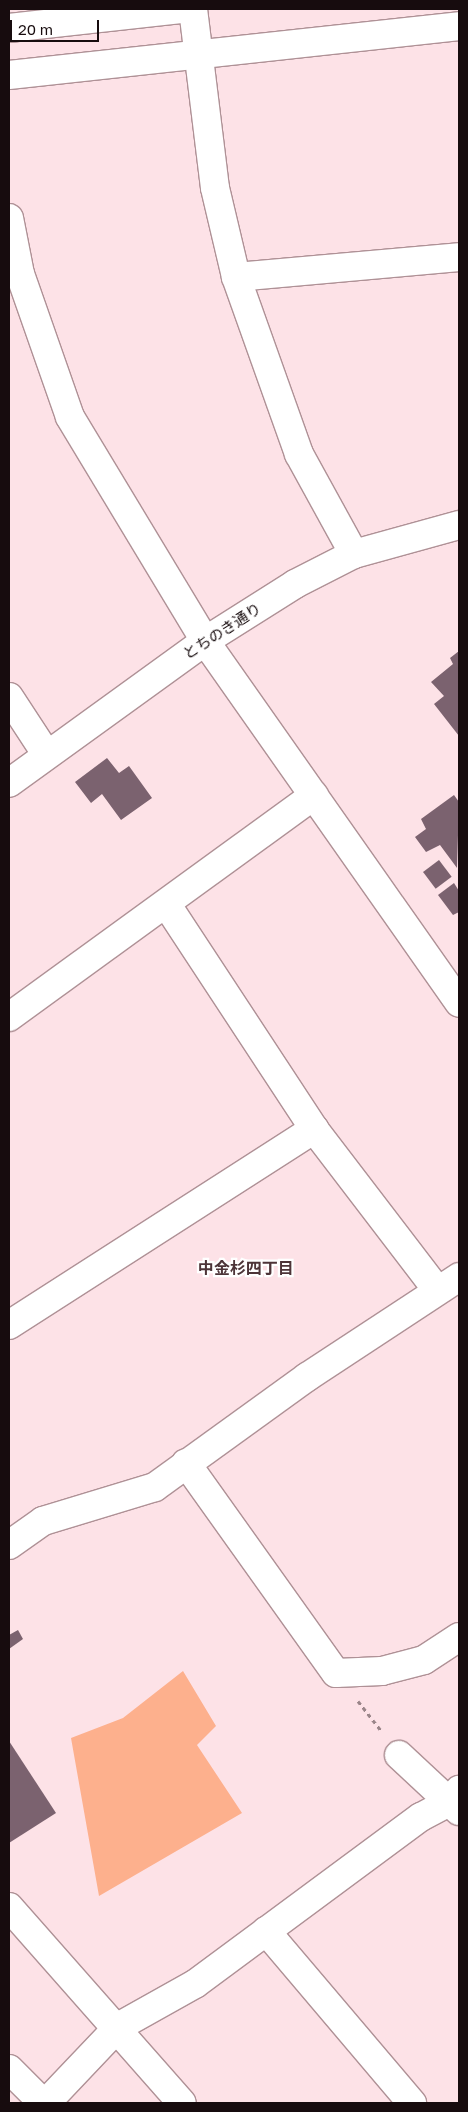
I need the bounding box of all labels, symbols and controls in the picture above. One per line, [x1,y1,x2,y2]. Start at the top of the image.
scale bar [12,10,101,42]
text: 20 m [18,20,53,38]
street label: とちのき通り [179,599,265,663]
district label: 中金杉四丁目 [198,1258,294,1278]

